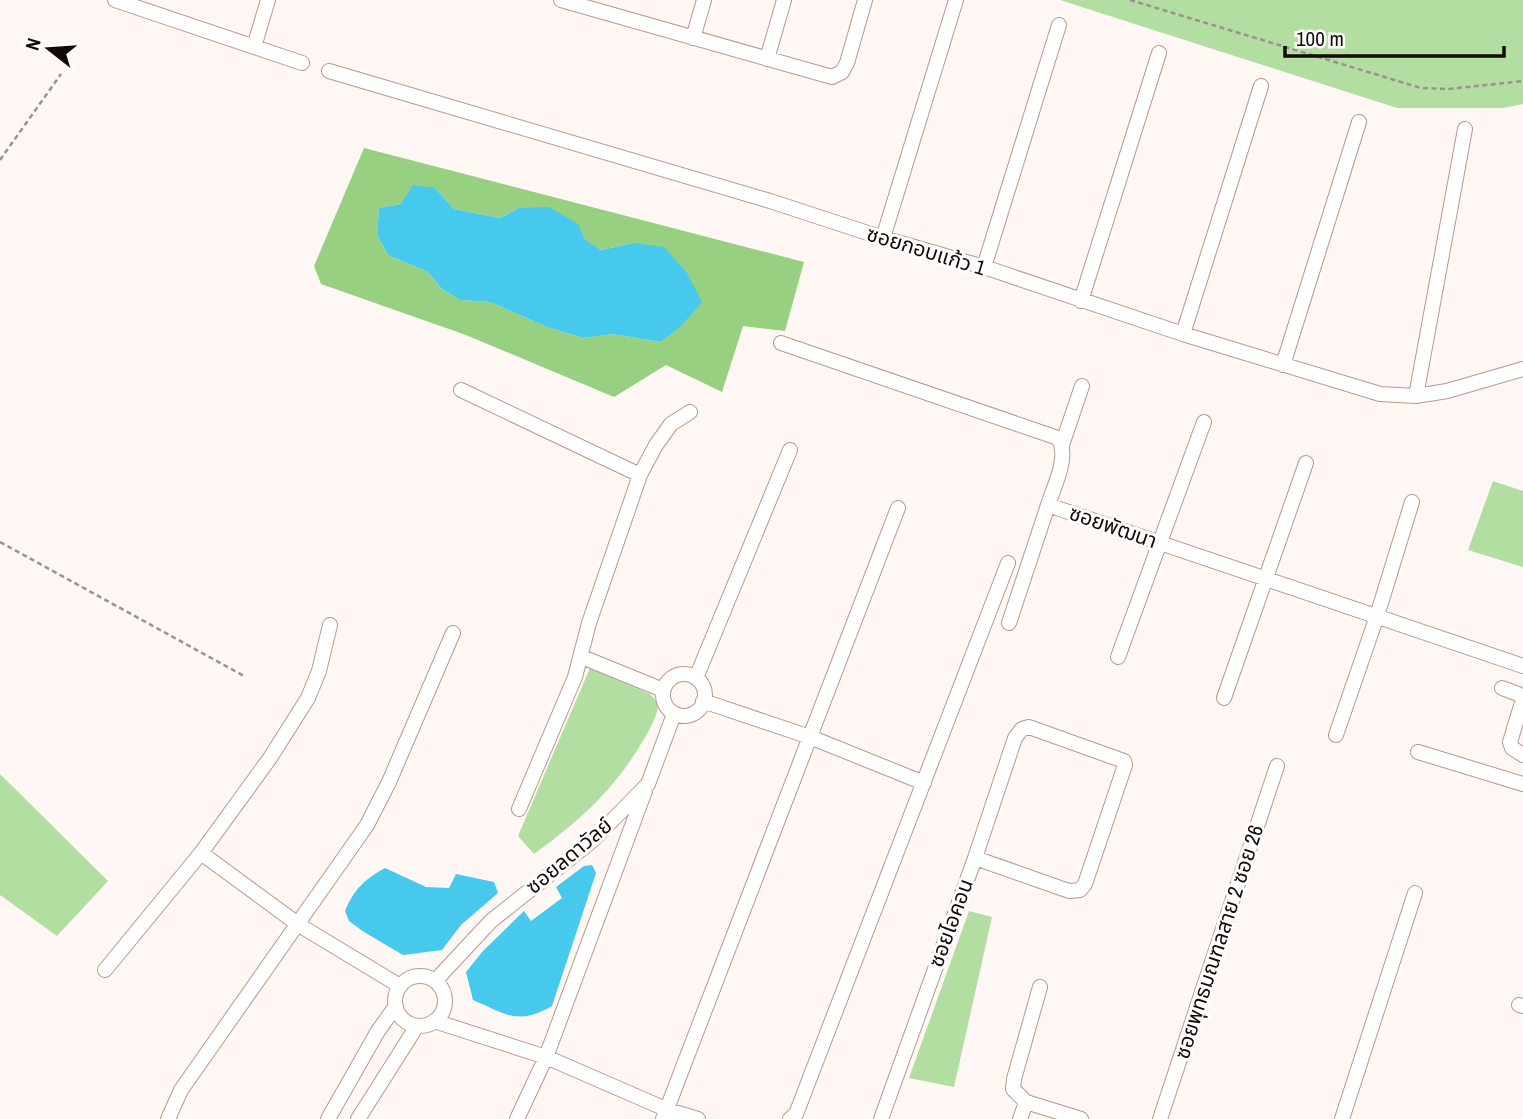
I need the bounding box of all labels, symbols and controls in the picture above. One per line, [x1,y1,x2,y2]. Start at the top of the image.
north arrow [14,14,84,84]
scale bar [1285,14,1504,58]
text: 100 m [1296,24,1344,53]
text: N [19,35,47,53]
street label: ซอยกอบแก้ว 1 [863,219,989,282]
street label: ซอยพัฒนา [1065,498,1161,555]
street label: ซอยลดาวัลย์ [519,811,618,900]
street label: ซอยพุทธมณฑลสาย 2 ซอย 26 [1167,821,1270,1063]
street label: ซอยไอคอน [921,875,980,971]

